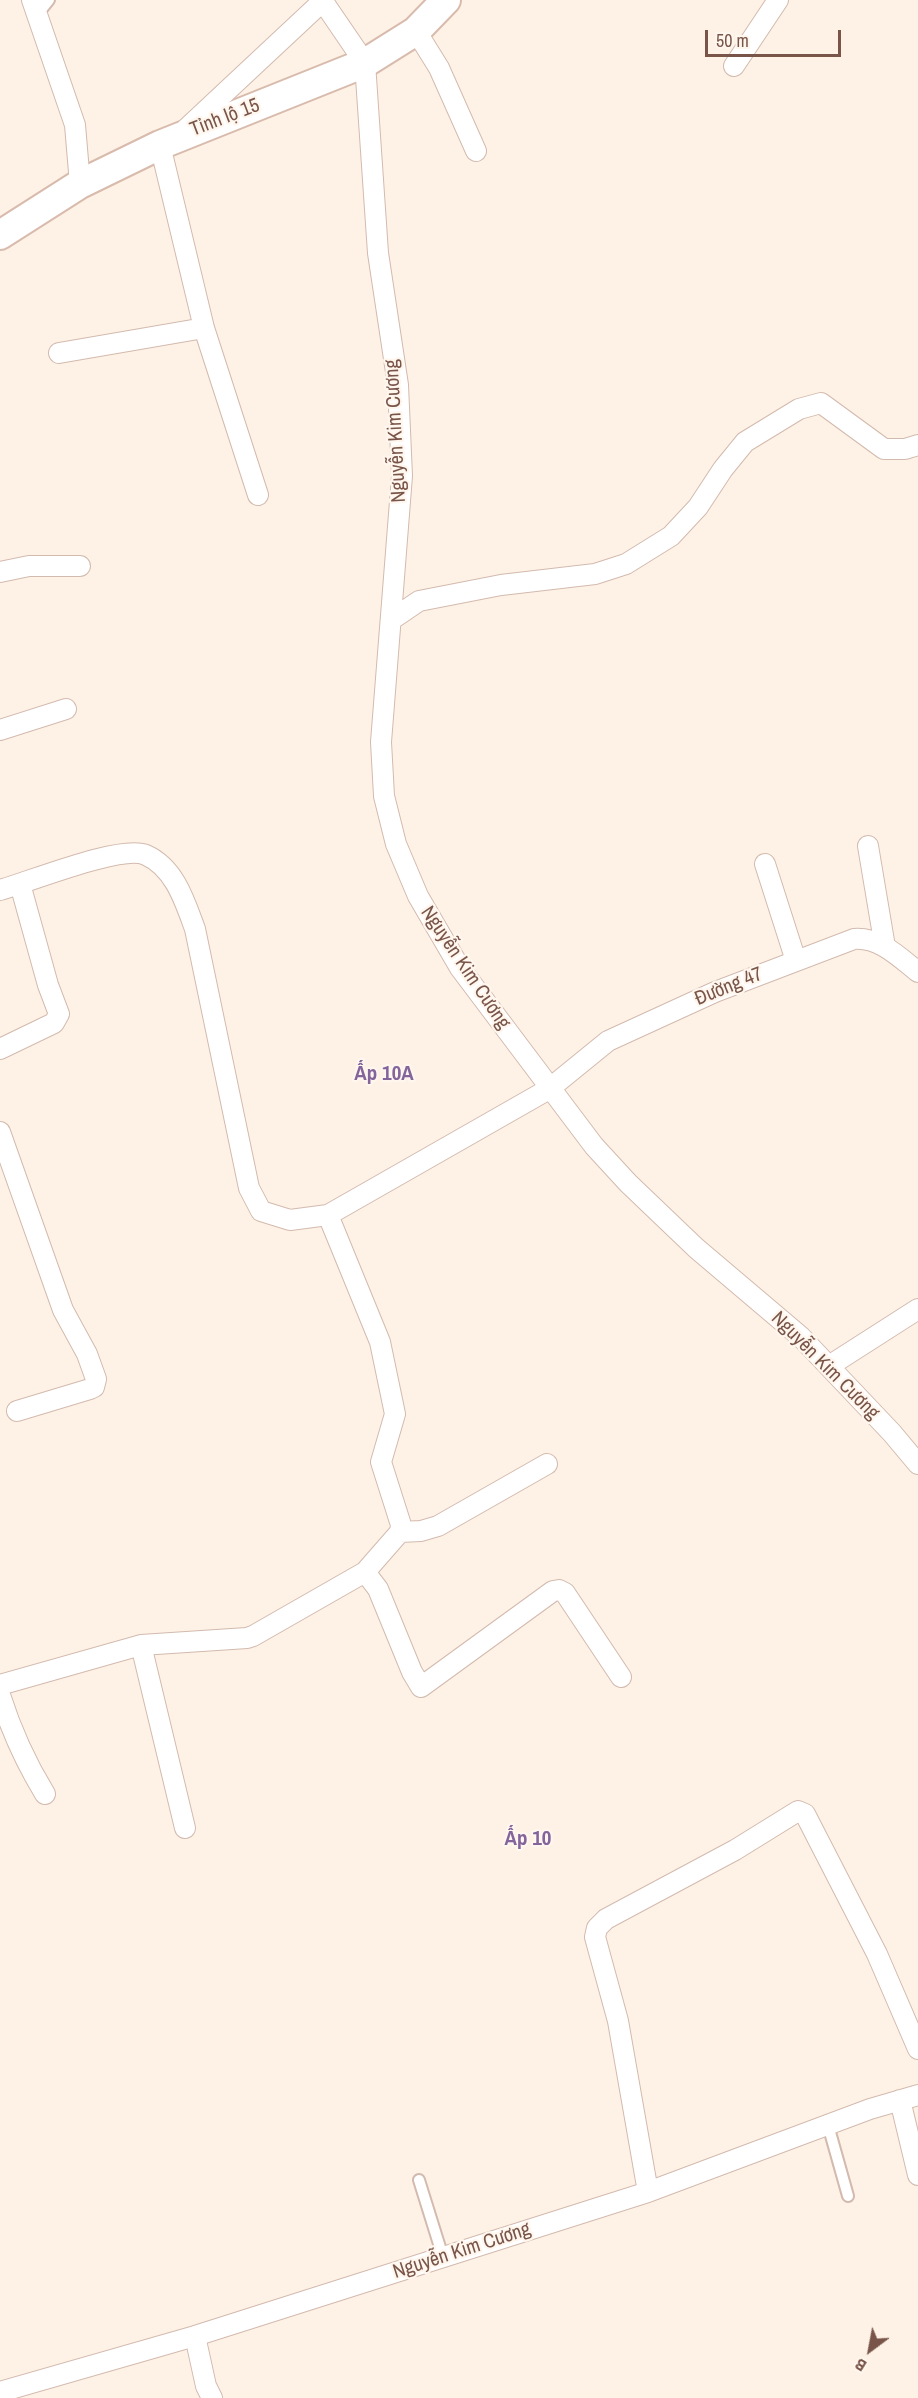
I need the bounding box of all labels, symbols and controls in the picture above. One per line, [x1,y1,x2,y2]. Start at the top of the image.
scale bar [708,18,844,56]
text: 50 m [716,28,749,53]
street label: Tỉnh lộ 15 [187,94,263,142]
street label: Nguyễn Kim Cương [380,359,412,503]
street label: Nguyễn Kim Cương [415,902,515,1034]
street label: Đường 47 [692,963,766,1011]
district label: Ấp 10A [354,1061,414,1087]
street label: Nguyễn Kim Cương [766,1307,884,1425]
district label: Ấp 10 [505,1826,551,1852]
street label: Nguyễn Kim Cương [390,2217,534,2285]
north arrow [840,2320,900,2380]
text: B [851,2353,870,2377]

